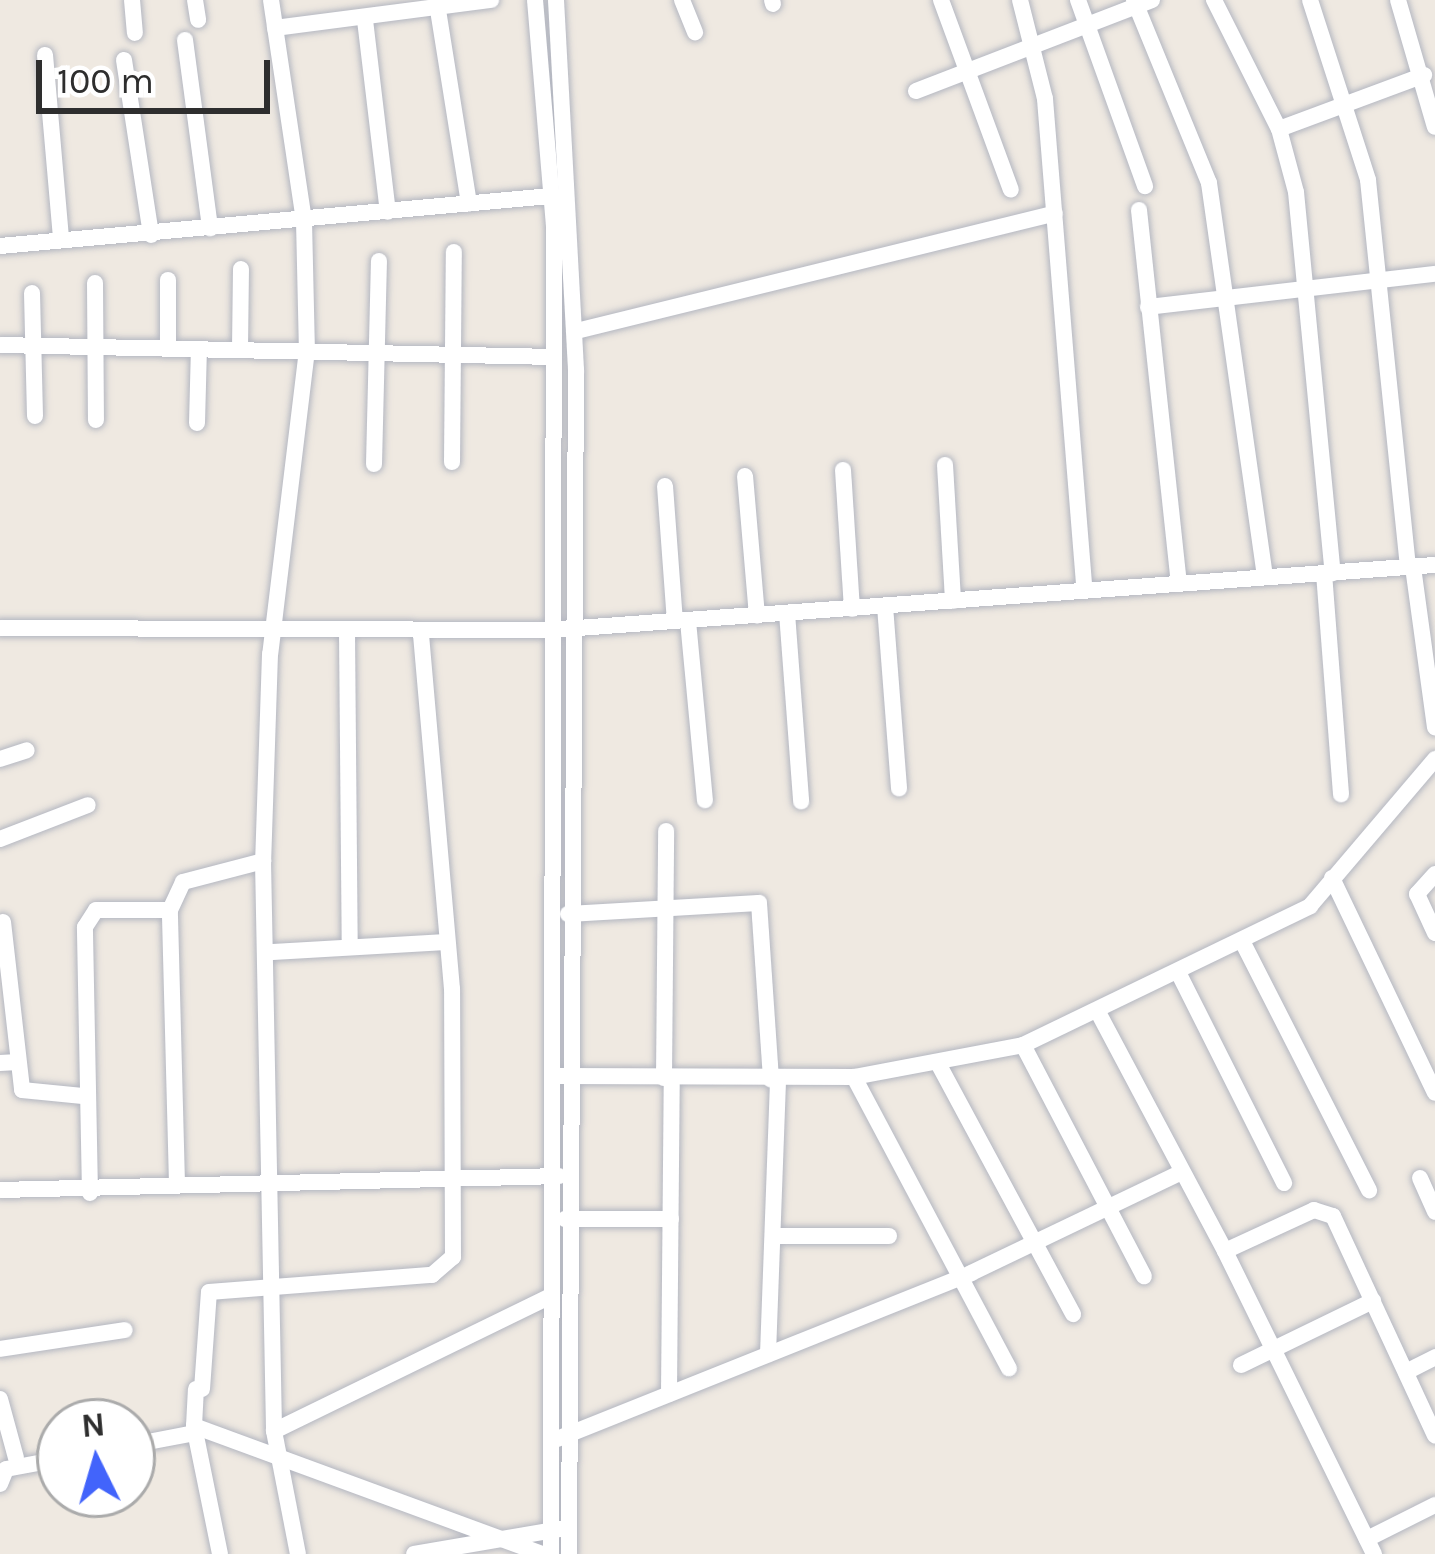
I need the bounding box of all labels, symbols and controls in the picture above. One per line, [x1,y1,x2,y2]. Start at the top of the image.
scale bar [42,36,276,110]
text: 100 m [57,60,154,102]
north arrow [36,1398,156,1518]
text: N [80,1405,107,1445]

